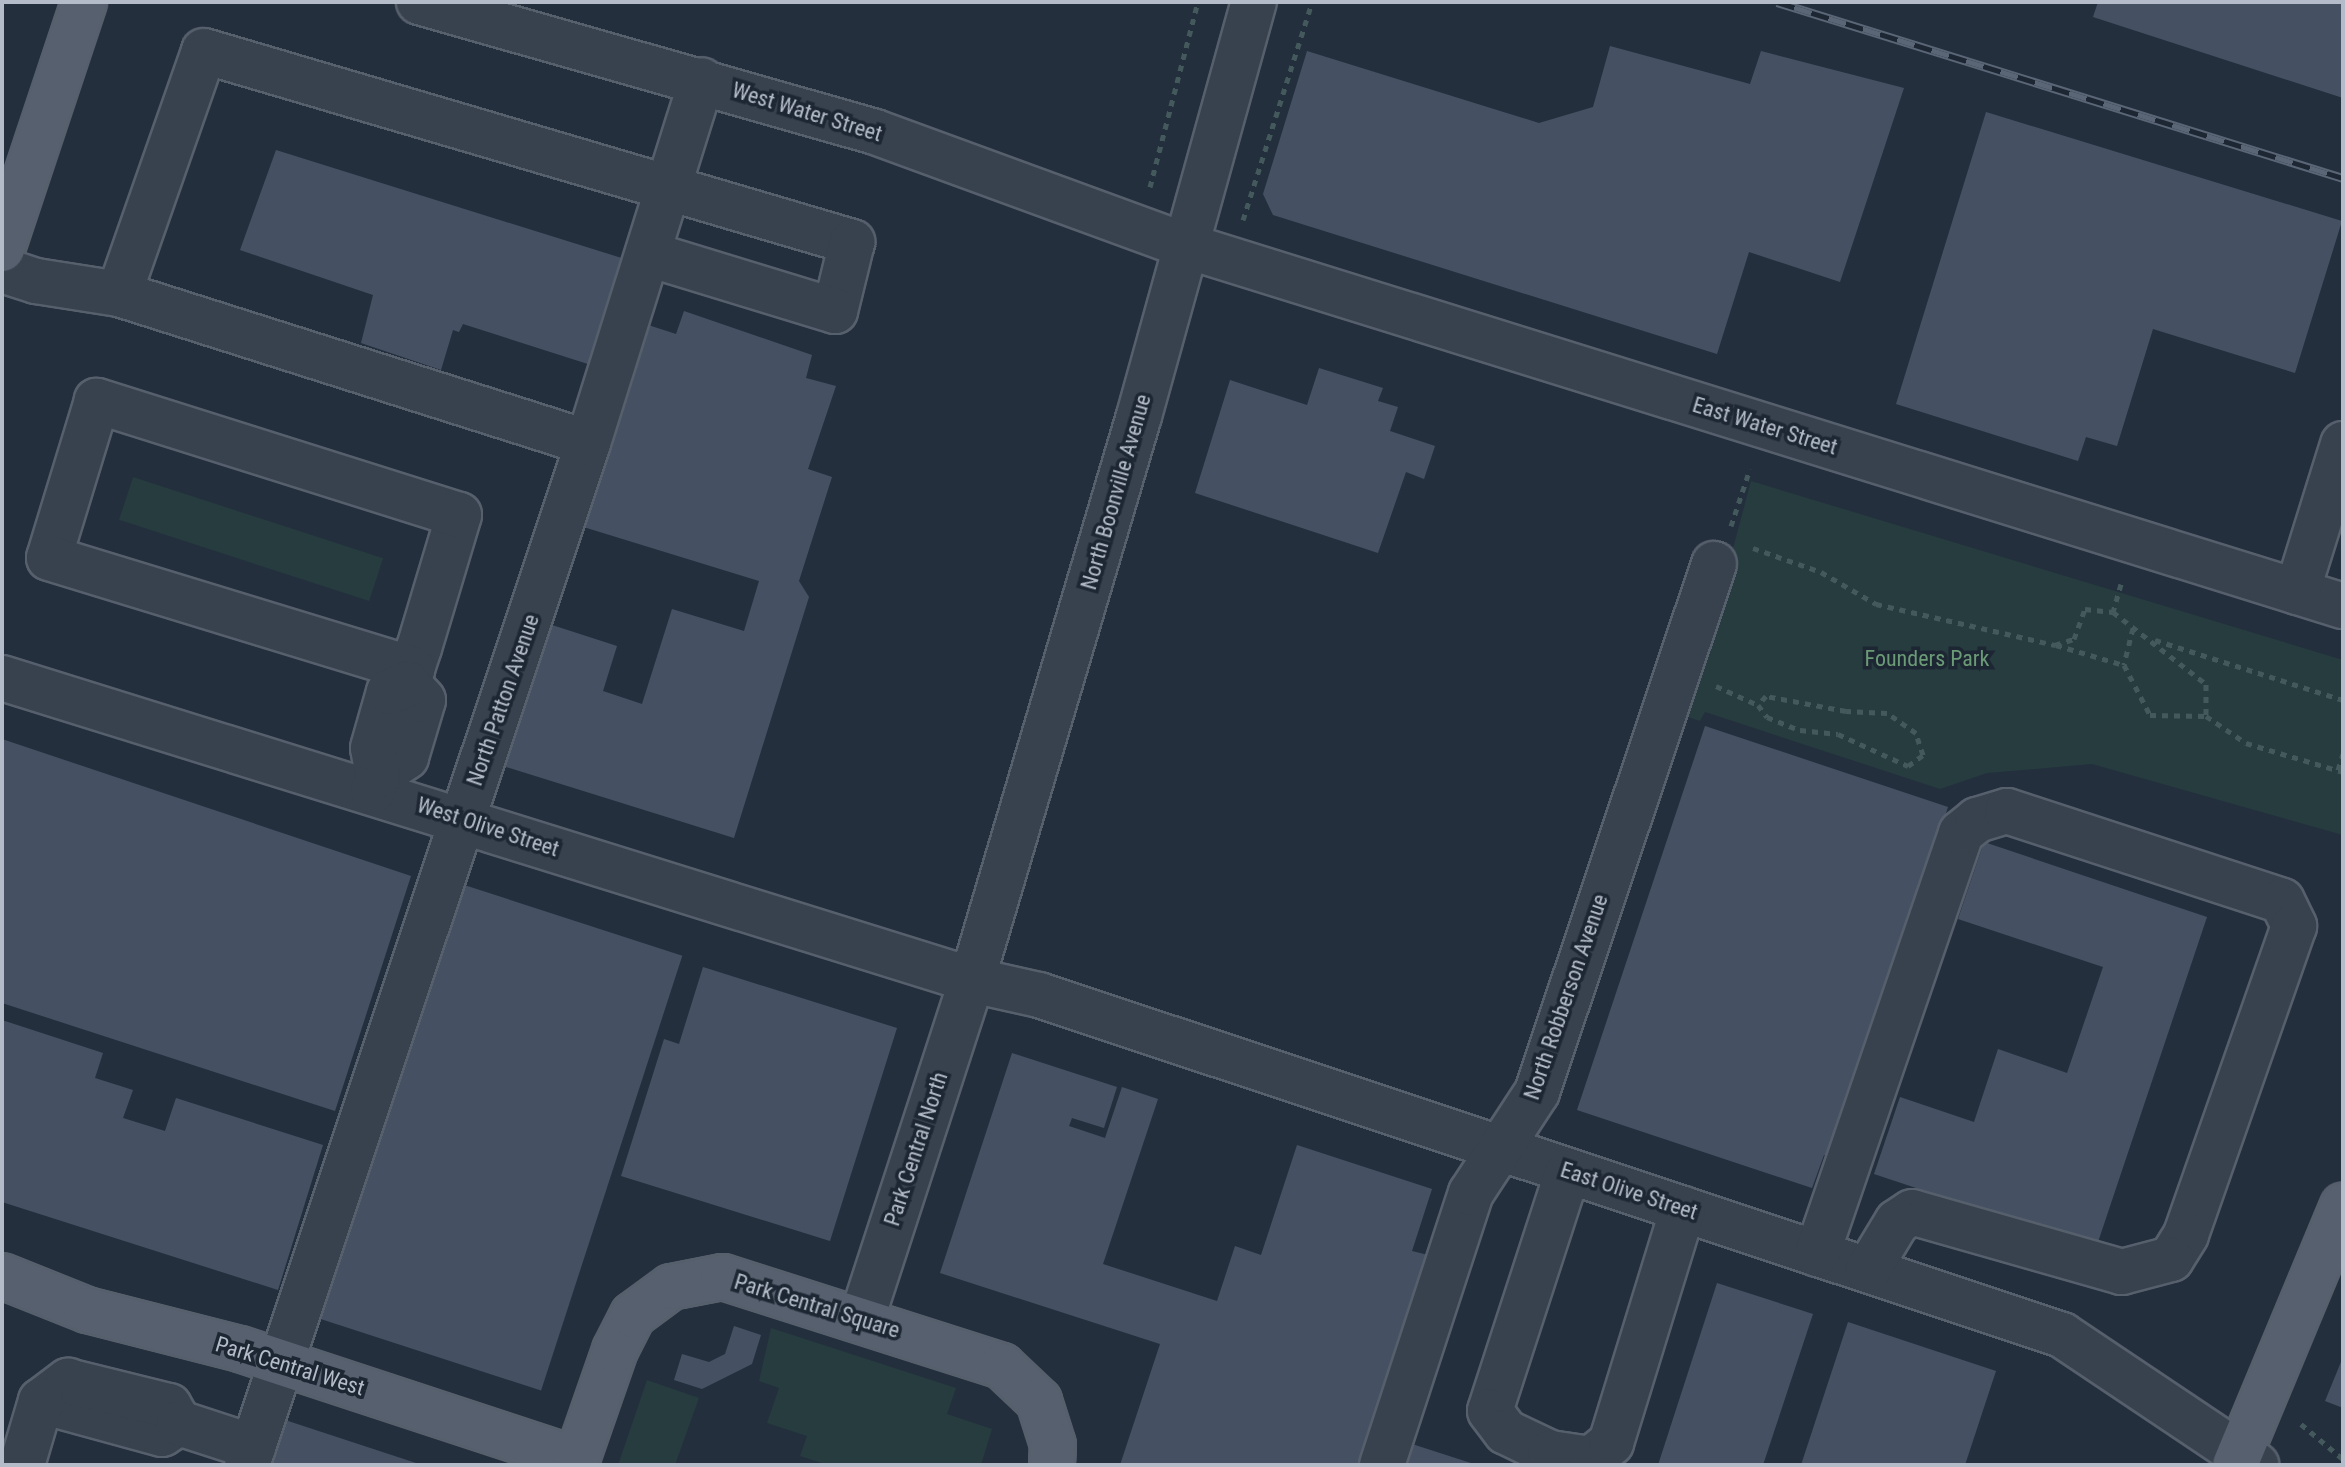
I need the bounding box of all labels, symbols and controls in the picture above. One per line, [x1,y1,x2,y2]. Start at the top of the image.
street label: West Water Street [729,77,885,147]
street label: North Boonville Avenue [1075,391,1157,593]
street label: East Water Street [1689,391,1841,461]
street label: North Patton Avenue [461,611,545,789]
park label: Founders Park [1865,646,1989,672]
street label: West Olive Street [414,792,562,862]
street label: North Robberson Avenue [1518,891,1614,1103]
street label: Park Central North [879,1069,953,1229]
street label: East Olive Street [1557,1156,1701,1226]
street label: Park Central Square [731,1268,903,1344]
street label: Park Central West [212,1331,368,1401]

